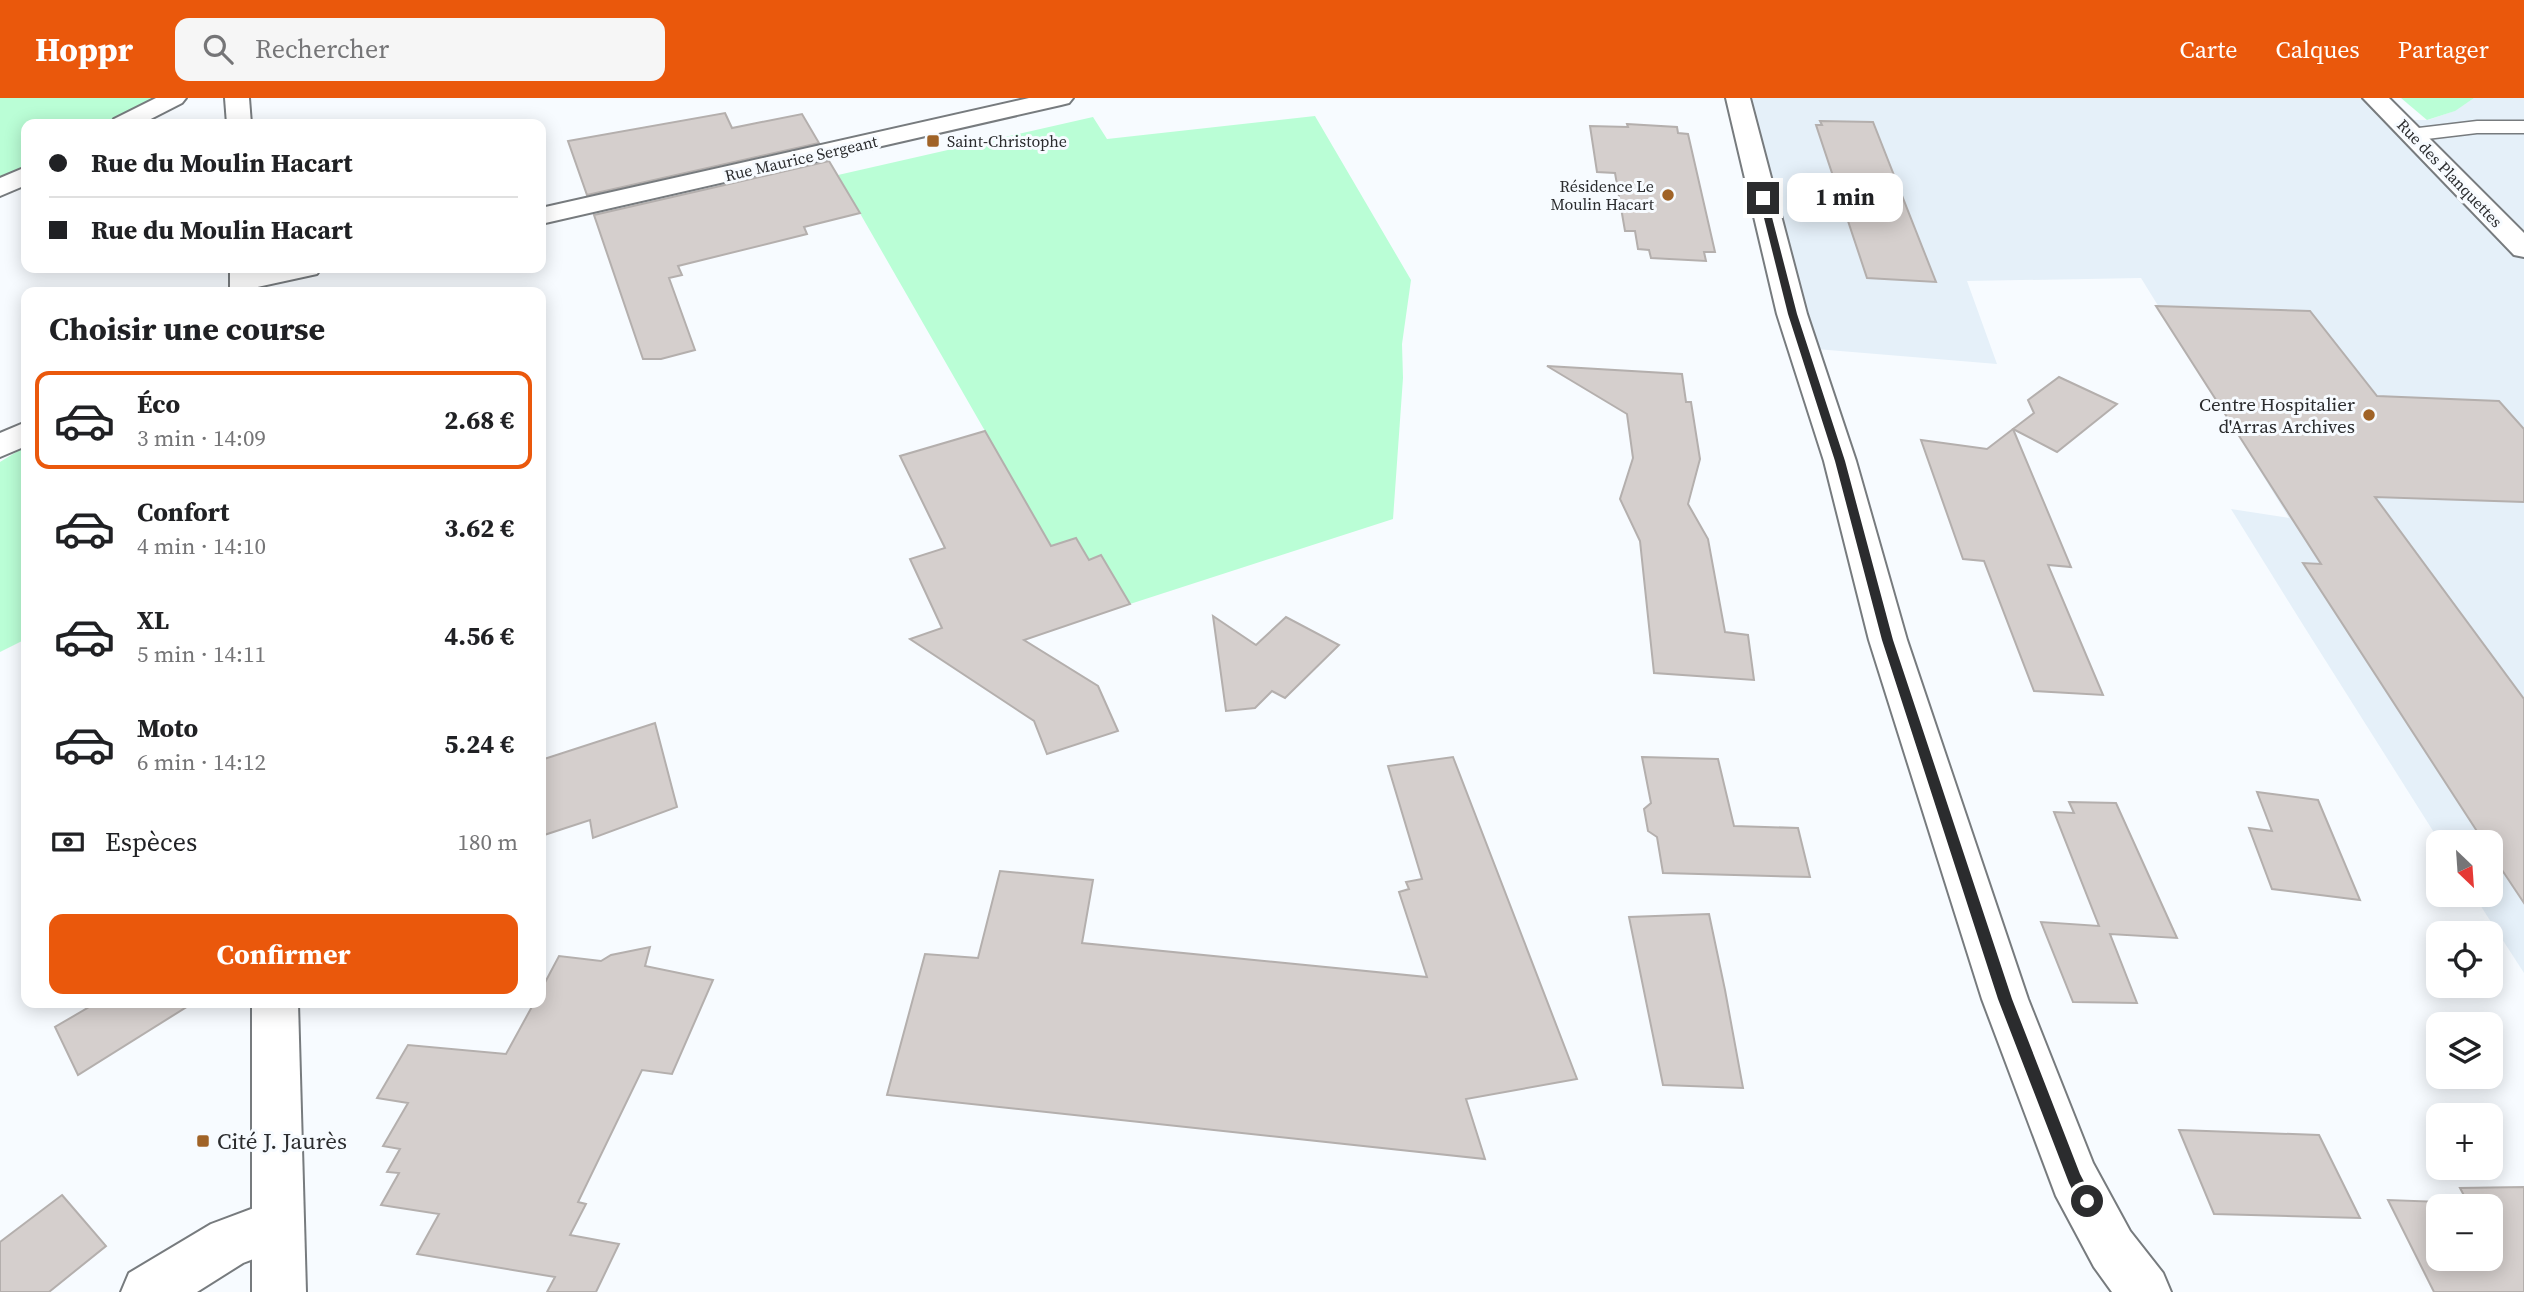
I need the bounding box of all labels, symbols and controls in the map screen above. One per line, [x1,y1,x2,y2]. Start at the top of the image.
search box [175,18,665,81]
text: Hoppr [35,27,133,72]
icon: search [199,30,237,68]
text: Rechercher [255,31,389,67]
text: Carte [2180,33,2238,66]
text: Calques [2276,33,2360,66]
text: Partager [2398,33,2489,66]
street label: Rue des Planquettes [2392,114,2508,232]
street label: Rue Maurice Sergeant [722,130,880,186]
place label: Saint-Christophe [947,130,1067,152]
marker: Saint-Christophe [925,133,941,149]
text: Rue du Moulin Hacart [91,145,352,181]
callout: 1 min [1788,174,1903,222]
place label: Résidence Le Moulin Hacart [1550,175,1655,215]
text: 1 min [1815,181,1875,213]
route end [1747,182,1779,214]
marker: Résidence Le Moulin Hacart [1660,187,1676,203]
text: Rue du Moulin Hacart [91,212,352,248]
text: Choisir une course [49,307,325,351]
text: Éco [137,386,180,422]
icon: car [53,389,116,452]
place label: Centre Hospitalier d'Arras Archives [2199,391,2355,439]
text: 2.68 € [444,402,514,438]
marker: Centre Hospitalier d'Arras Archives [2361,407,2377,423]
text: 3 min · 14:09 [137,422,266,454]
text: Confort [137,494,229,530]
icon: car [53,497,116,560]
text: 3.62 € [444,510,514,546]
text: 4 min · 14:10 [137,530,266,562]
text: XL [137,602,169,638]
icon: car [53,605,116,668]
text: 4.56 € [444,618,514,654]
text: 5 min · 14:11 [137,638,266,670]
text: Moto [137,710,198,746]
icon: car [53,713,116,776]
text: 5.24 € [444,726,514,762]
text: 6 min · 14:12 [137,746,266,778]
icon: cash [49,823,87,861]
text: Espèces [105,824,197,860]
text: 180 m [457,826,518,858]
north arrow [2426,830,2502,906]
map controls [2426,830,2503,1271]
button: Confirmer [49,914,518,994]
button: locate [2426,921,2503,998]
button: layers [2426,1012,2503,1089]
button: + [2426,1103,2503,1180]
place label: Cité J. Jaurès [217,1125,347,1157]
marker: Cité J. Jaurès [195,1133,211,1149]
route start [2071,1185,2103,1217]
button: − [2426,1194,2503,1271]

